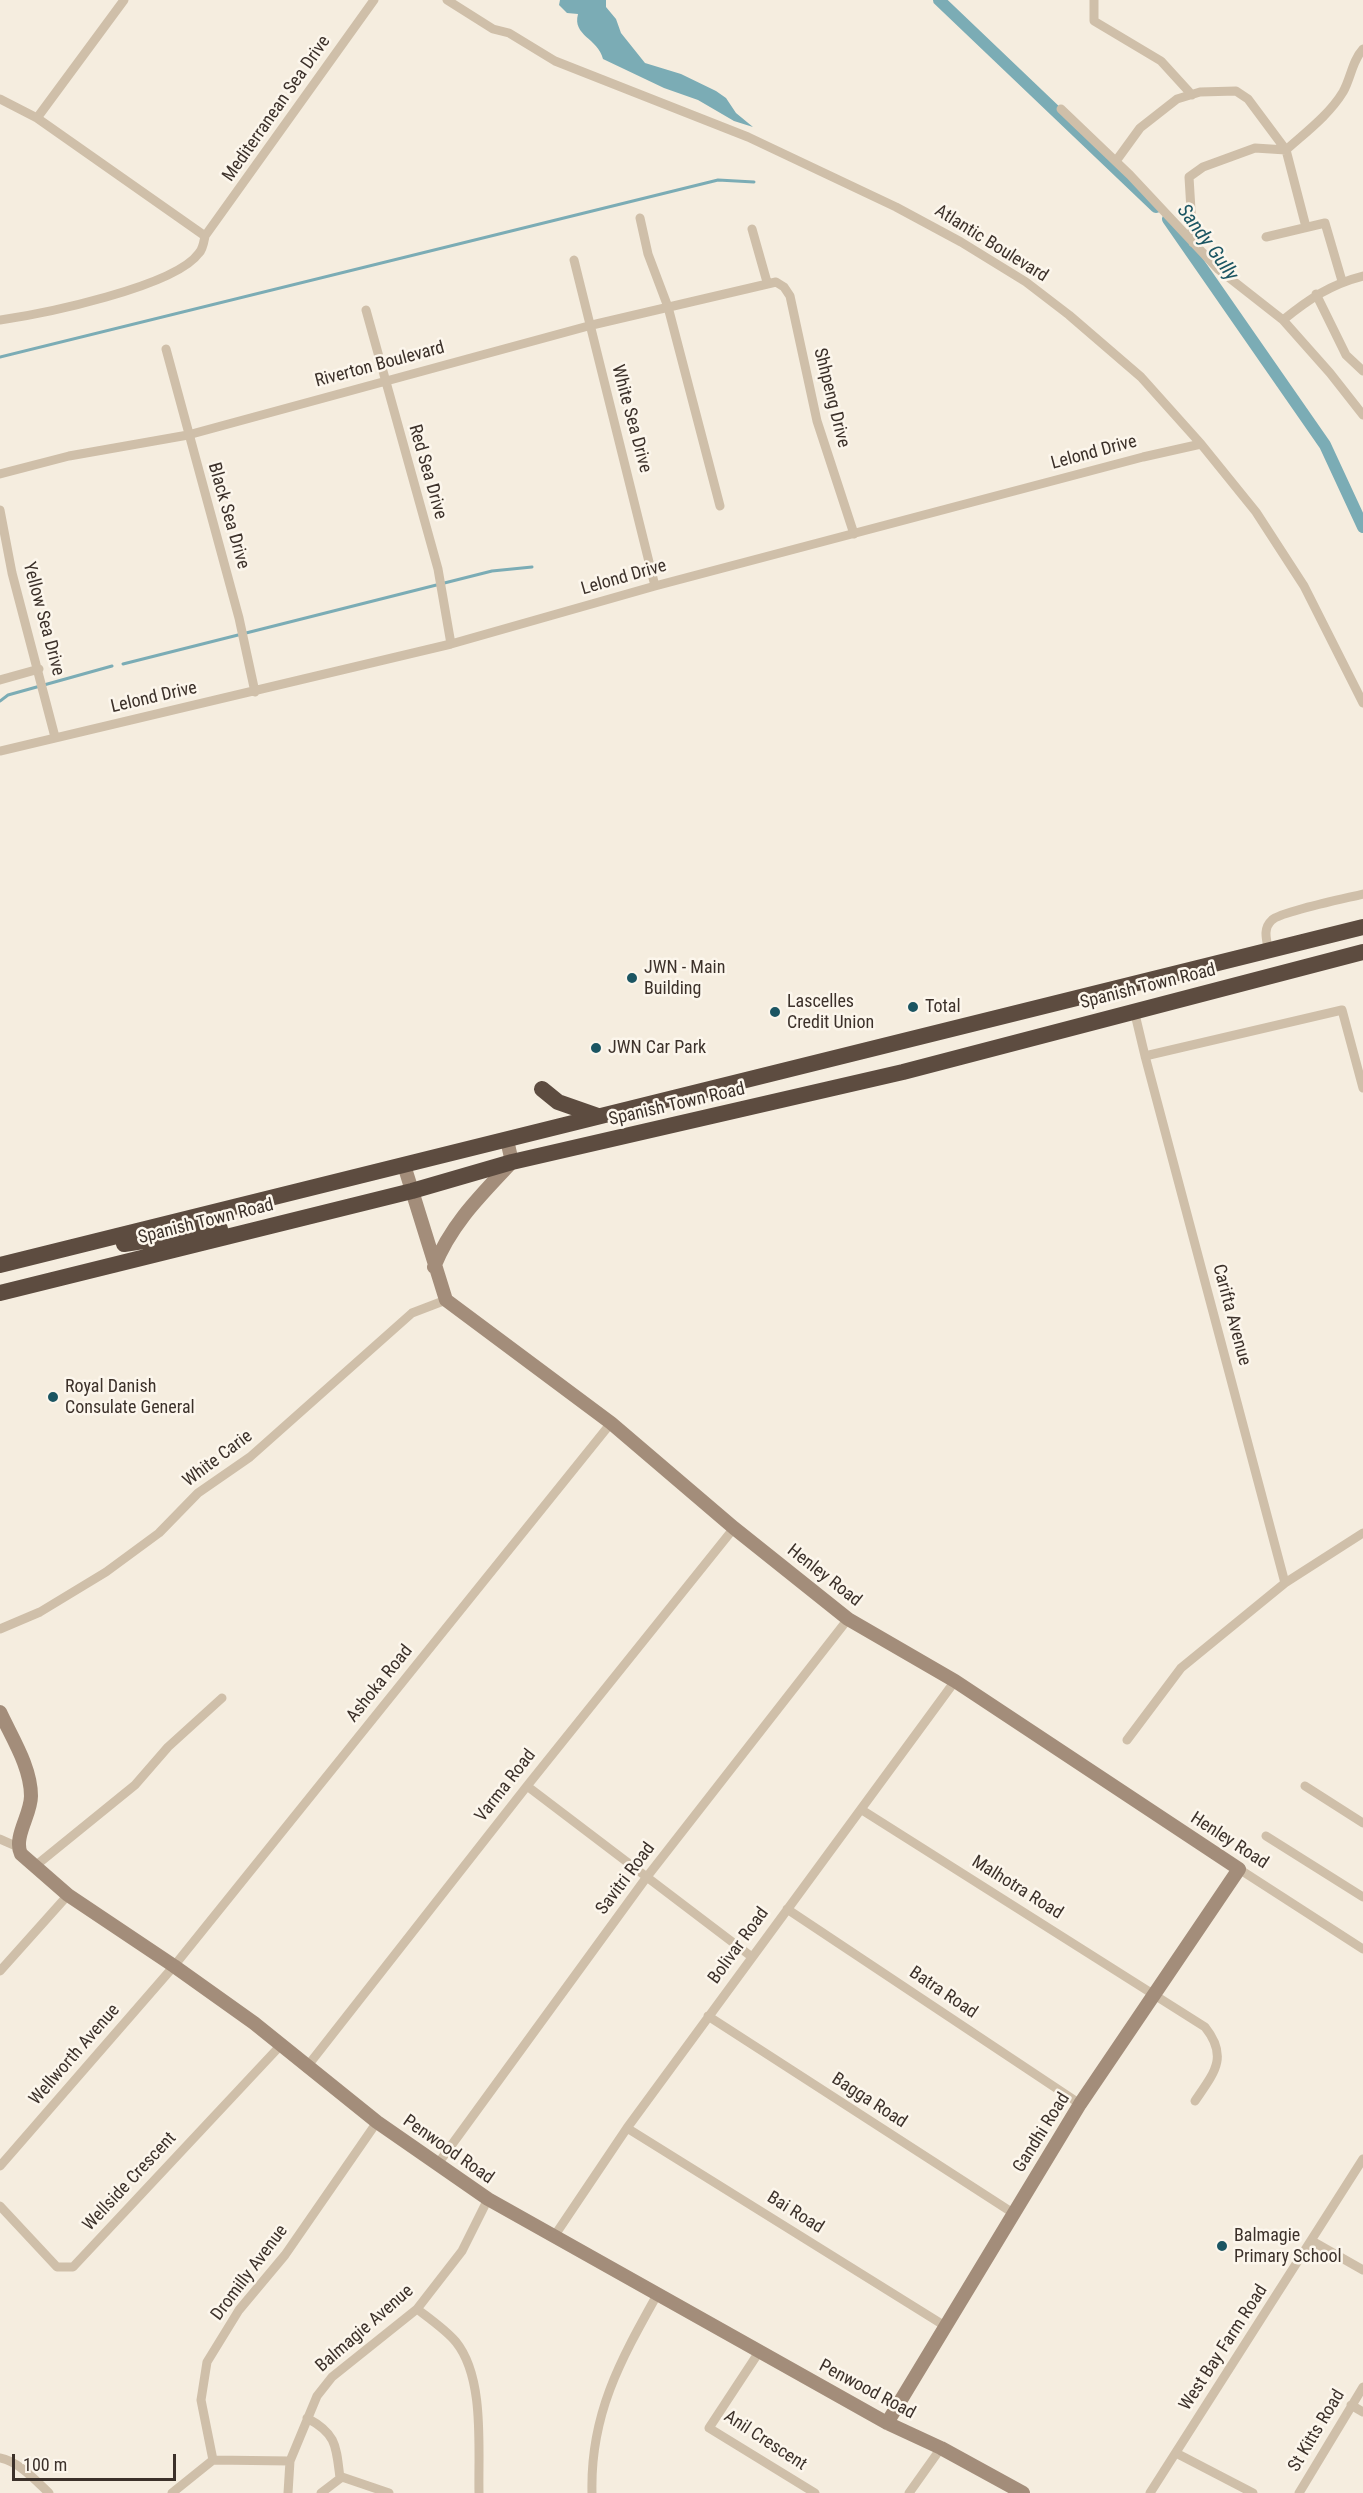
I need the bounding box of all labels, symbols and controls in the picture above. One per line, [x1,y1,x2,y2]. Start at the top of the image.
street label: Mediterranean Sea Drive [218,32,336,186]
water label: Sandy Gully [1171,200,1243,286]
street label: Atlantic Boulevard [930,201,1052,287]
street label: Riverton Boulevard [313,337,447,393]
street label: Shhpeng Drive [808,346,854,450]
street label: White Sea Drive [606,363,656,475]
street label: Red Sea Drive [403,422,451,522]
street label: Lelond Drive [1049,431,1139,475]
street label: Black Sea Drive [203,460,253,572]
street label: Lelond Drive [579,556,669,600]
street label: Yellow Sea Drive [17,560,69,678]
street label: Lelond Drive [109,678,199,718]
place label: JWN - Main Building [644,957,725,1000]
street label: Spanish Town Road [1078,960,1218,1014]
marker: JWN - Main Building [625,971,639,985]
place label: Lascelles Credit Union [787,991,874,1034]
place label: Total [925,996,961,1018]
marker: Total [906,1000,920,1014]
marker: Lascelles Credit Union [768,1005,782,1019]
place label: JWN Car Park [608,1037,706,1059]
marker: JWN Car Park [589,1041,603,1055]
street label: Spanish Town Road [607,1079,747,1131]
street label: Spanish Town Road [136,1195,276,1249]
street label: Carifta Avenue [1207,1262,1255,1368]
place label: Royal Danish Consulate General [65,1376,195,1418]
marker: Royal Danish Consulate General [46,1390,60,1404]
street label: White Carie [179,1426,257,1492]
street label: Henley Road [782,1540,866,1612]
street label: Ashoka Road [342,1641,418,1727]
street label: Varma Road [471,1745,541,1827]
street label: Henley Road [1186,1808,1272,1874]
street label: Savitri Road [592,1839,660,1919]
street label: Malhotra Road [967,1851,1067,1925]
street label: Bolivar Road [704,1904,774,1988]
street label: Batra Road [905,1962,981,2024]
street label: Wellworth Avenue [25,2000,125,2110]
street label: Bagga Road [827,2069,911,2133]
street label: Gandhi Road [1009,2089,1075,2177]
street label: Penwood Road [398,2111,498,2189]
street label: Wellside Crescent [79,2128,181,2236]
street label: Bai Road [763,2187,827,2239]
street label: Dromilly Avenue [207,2221,293,2325]
place label: Balmagie Primary School [1234,2225,1342,2268]
marker: Balmagie Primary School [1215,2239,1229,2253]
street label: Balmagie Avenue [312,2281,418,2377]
street label: West Bay Farm Road [1175,2281,1273,2415]
street label: Penwood Road [815,2356,919,2424]
street label: St Kitts Road [1284,2386,1350,2476]
street label: Anil Crescent [720,2406,810,2476]
scale bar [15,2442,178,2480]
text: 100 m [23,2454,67,2475]

